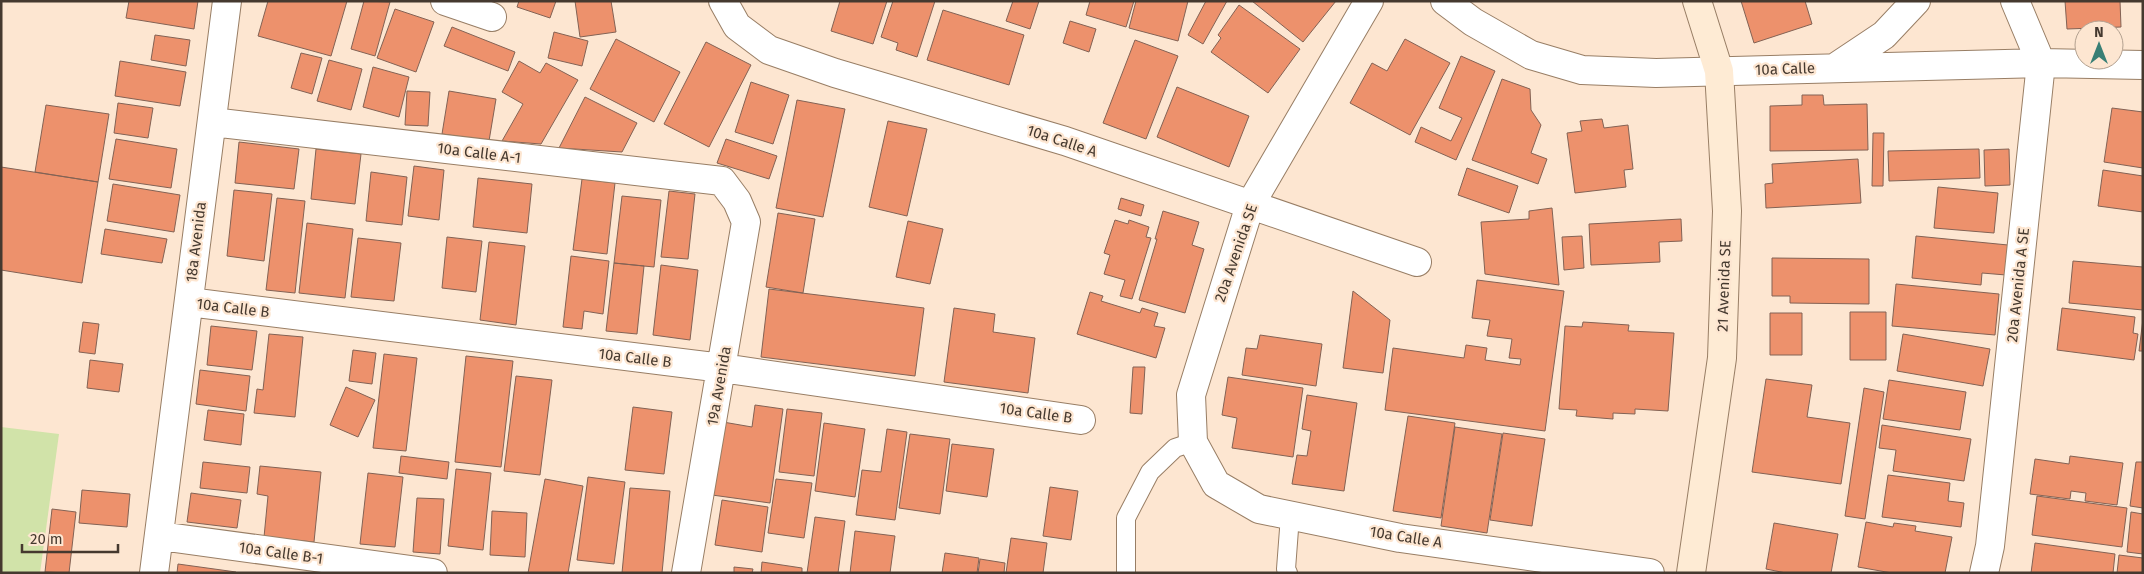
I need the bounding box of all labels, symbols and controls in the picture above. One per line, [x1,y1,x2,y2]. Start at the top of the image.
north arrow [2074,20,2124,70]
text: N [2094,24,2104,41]
street label: 10a Calle [1755,59,1815,79]
street label: 10a Calle A [1025,121,1100,161]
street label: 10a Calle A-1 [436,139,522,167]
street label: 18a Avenida [182,201,210,283]
street label: 20a Avenida SE [1211,202,1261,304]
street label: 20a Avenida A SE [2003,227,2033,343]
street label: 21 Avenida SE [1713,240,1735,332]
street label: 10a Calle B [196,295,270,321]
street label: 10a Calle B [598,345,672,371]
street label: 19a Avenida [703,345,735,427]
street label: 10a Calle B [998,399,1074,427]
scale bar [22,522,119,554]
street label: 10a Calle A [1369,522,1444,552]
text: 20 m [30,530,63,548]
street label: 10a Calle B-1 [238,538,324,568]

